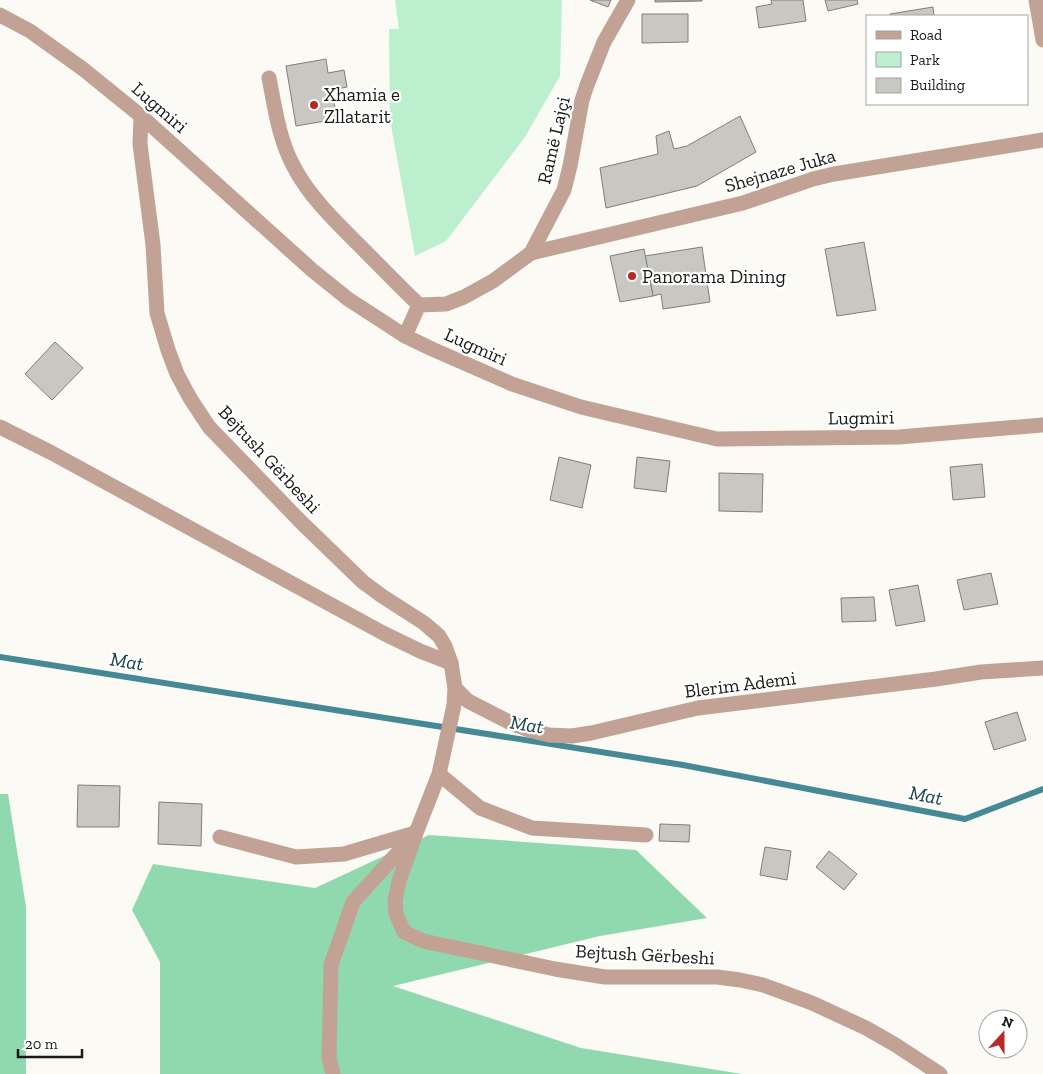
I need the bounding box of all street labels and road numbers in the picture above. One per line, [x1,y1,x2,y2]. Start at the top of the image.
street label: Lugmiri [127,77,192,138]
street label: Ramë Lajçi [532,94,575,186]
street label: Shejnaze Juka [722,144,838,197]
street label: Lugmiri [441,322,511,370]
street label: Bejtush Gërbeshi [214,401,326,518]
street label: Lugmiri [828,405,894,430]
street label: Blerim Ademi [683,666,797,703]
street label: Bejtush Gërbeshi [575,939,715,970]

